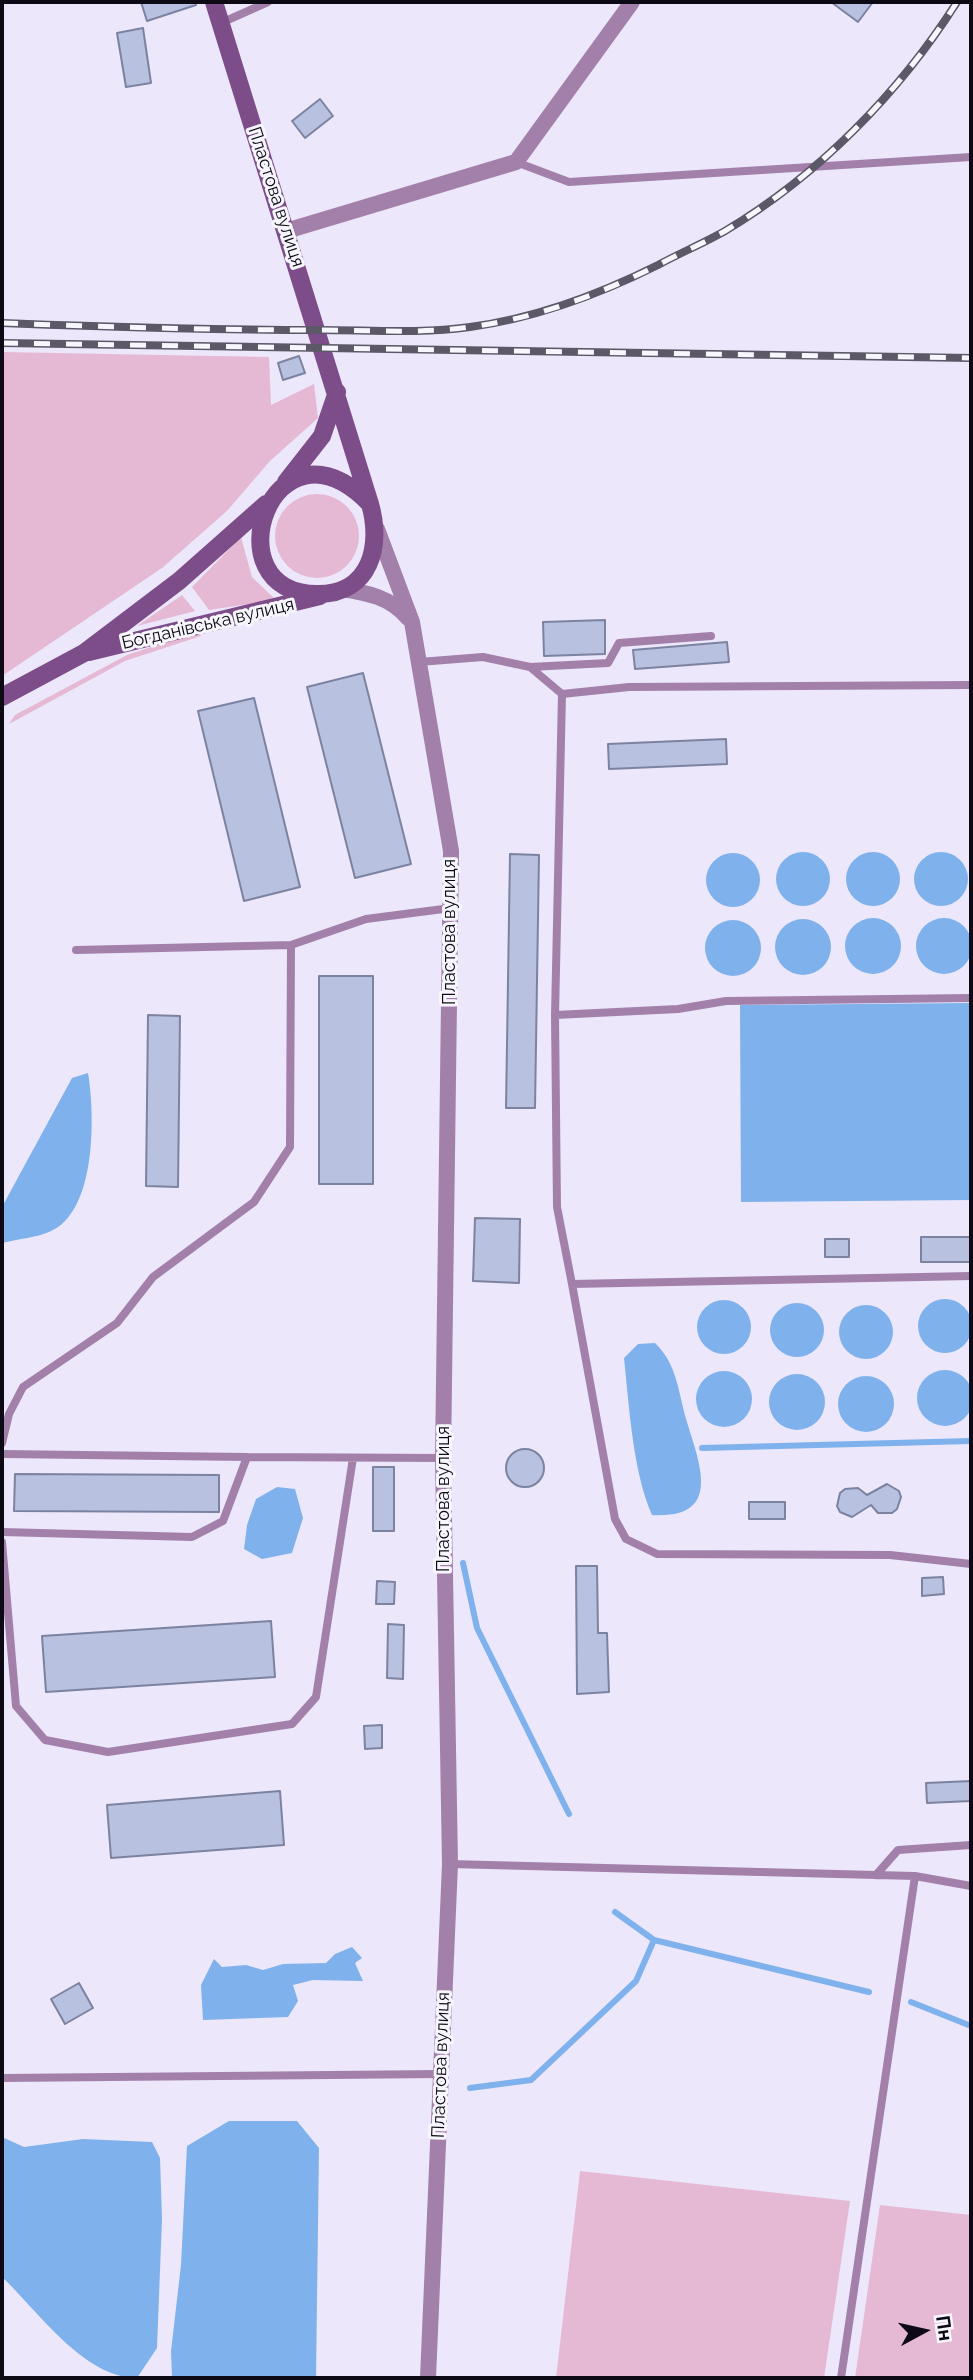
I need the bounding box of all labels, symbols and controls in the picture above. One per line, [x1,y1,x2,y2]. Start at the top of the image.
street label: Пластова вулиця [243,124,309,270]
street label: Богданівська вулиця [120,594,296,654]
street label: Пластова вулиця [439,859,461,1005]
street label: Пластова вулиця [433,1426,455,1572]
street label: Пластова вулиця [428,1992,454,2138]
north arrow [889,2296,959,2366]
text: Пн [932,2314,957,2342]

